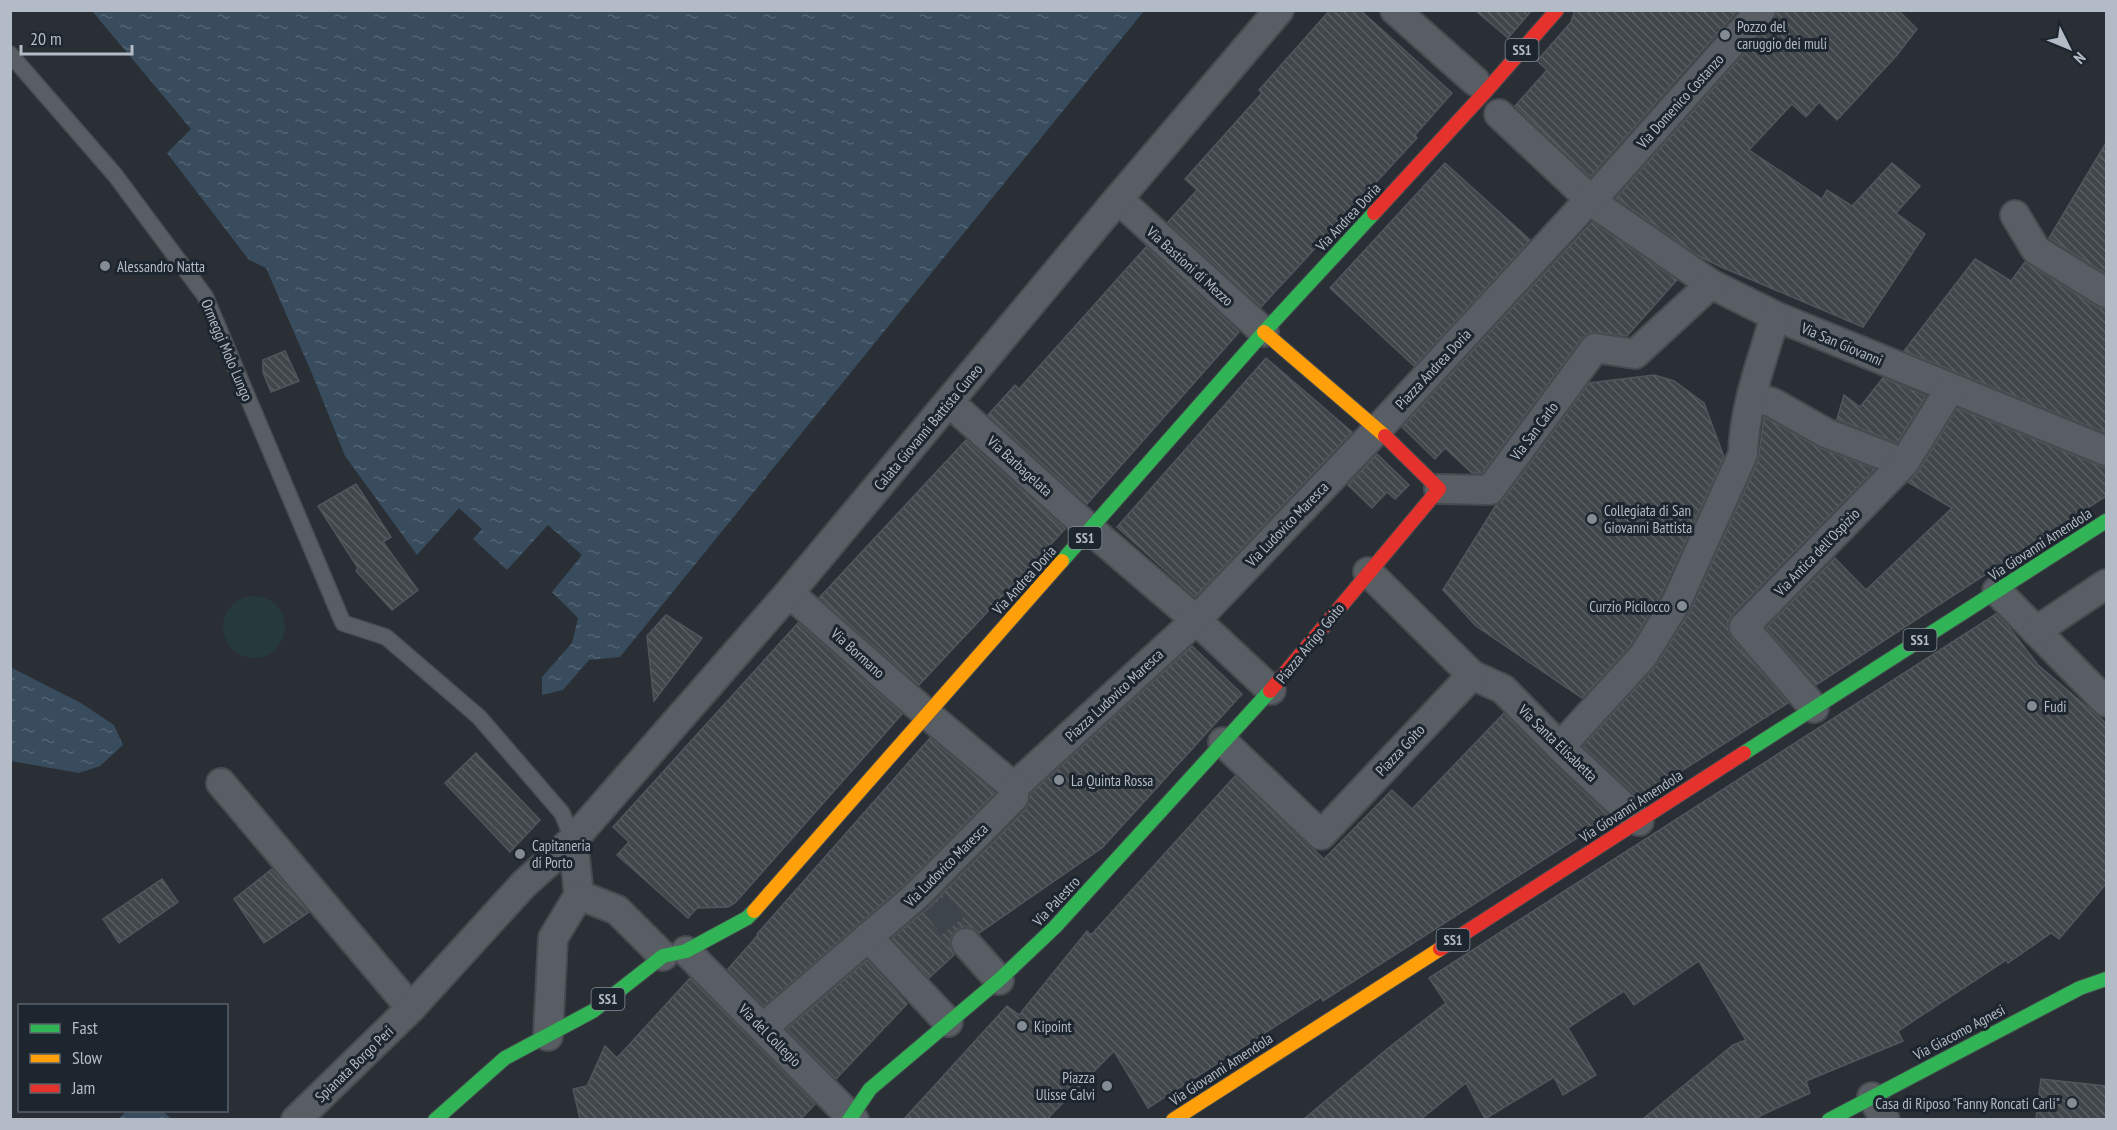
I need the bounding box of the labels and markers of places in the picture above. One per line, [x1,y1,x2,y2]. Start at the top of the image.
place label: Pozzo del caruggio dei muli [1737,17,1827,53]
marker: Pozzo del caruggio dei muli [1718,28,1732,42]
place label: Alessandro Natta [117,257,205,276]
marker: Alessandro Natta [98,259,112,273]
place label: Collegiata di San Giovanni Battista [1604,501,1692,537]
marker: Collegiata di San Giovanni Battista [1585,512,1599,526]
place label: Curzio Picilocco [1589,597,1670,616]
marker: Curzio Picilocco [1675,599,1689,613]
place label: Fudi [2044,697,2066,716]
marker: Fudi [2025,699,2039,713]
place label: La Quinta Rossa [1071,771,1153,790]
marker: La Quinta Rossa [1052,773,1066,787]
place label: Capitaneria di Porto [532,836,591,872]
marker: Capitaneria di Porto [513,847,527,861]
place label: Kipoint [1034,1017,1072,1036]
marker: Kipoint [1015,1019,1029,1033]
place label: Piazza Ulisse Calvi [1036,1068,1095,1104]
marker: Piazza Ulisse Calvi [1100,1079,1114,1093]
place label: Casa di Riposo "Fanny Roncati Carli" [1875,1094,2060,1113]
marker: Casa di Riposo "Fanny Roncati Carli" [2065,1096,2079,1110]

